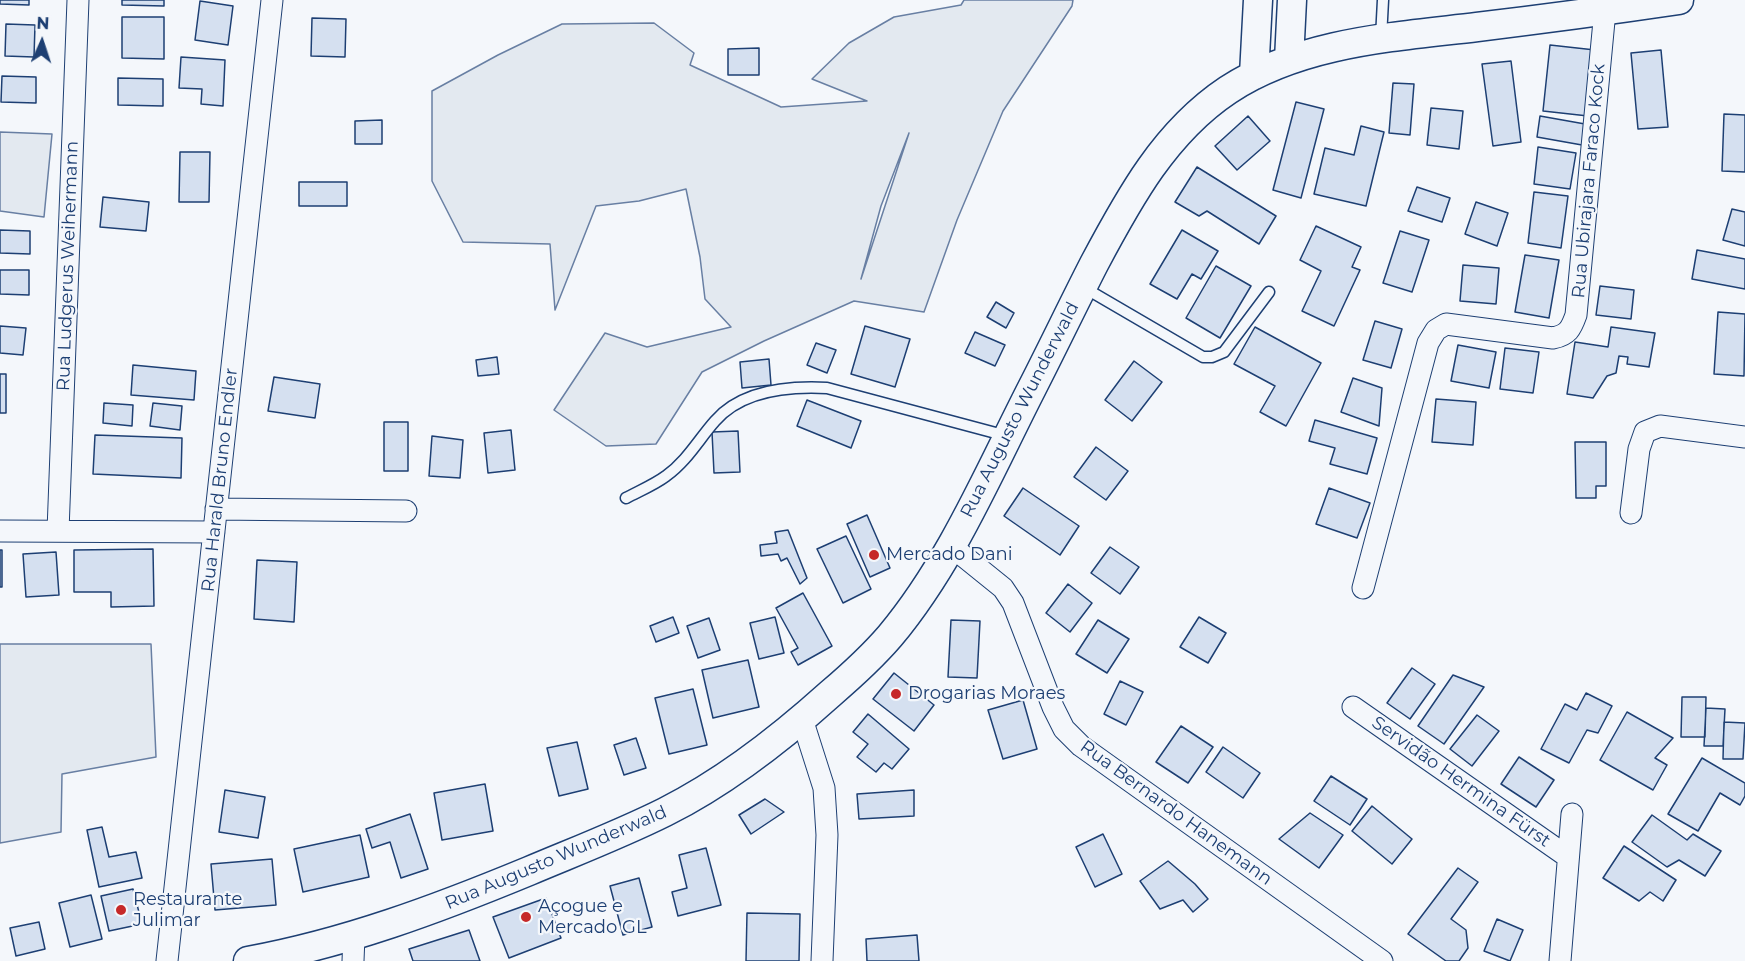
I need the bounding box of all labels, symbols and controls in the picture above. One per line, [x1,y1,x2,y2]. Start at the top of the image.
north arrow [12,12,72,72]
text: N [36,14,50,33]
street label: Rua Ubirajara Faraco Kock [1568,63,1610,299]
street label: Rua Ludgerus Weihermann [53,141,83,391]
street label: Rua Augusto Wunderwald [956,299,1084,521]
street label: Rua Harald Bruno Endler [198,367,242,593]
place label: Mercado Dani [886,544,1013,566]
marker: Mercado Dani [867,548,881,562]
place label: Drogarias Moraes [908,683,1065,705]
marker: Drogarias Moraes [889,687,903,701]
street label: Servidão Hermina Fürst [1367,712,1555,852]
street label: Rua Bernardo Hanemann [1076,736,1276,890]
street label: Rua Augusto Wunderwald [442,801,670,915]
place label: Restaurante Julimar [133,889,242,932]
place label: Açogue e Mercado GL [538,896,647,938]
marker: Restaurante Julimar [114,903,128,917]
marker: Açogue e Mercado GL [519,910,533,924]

